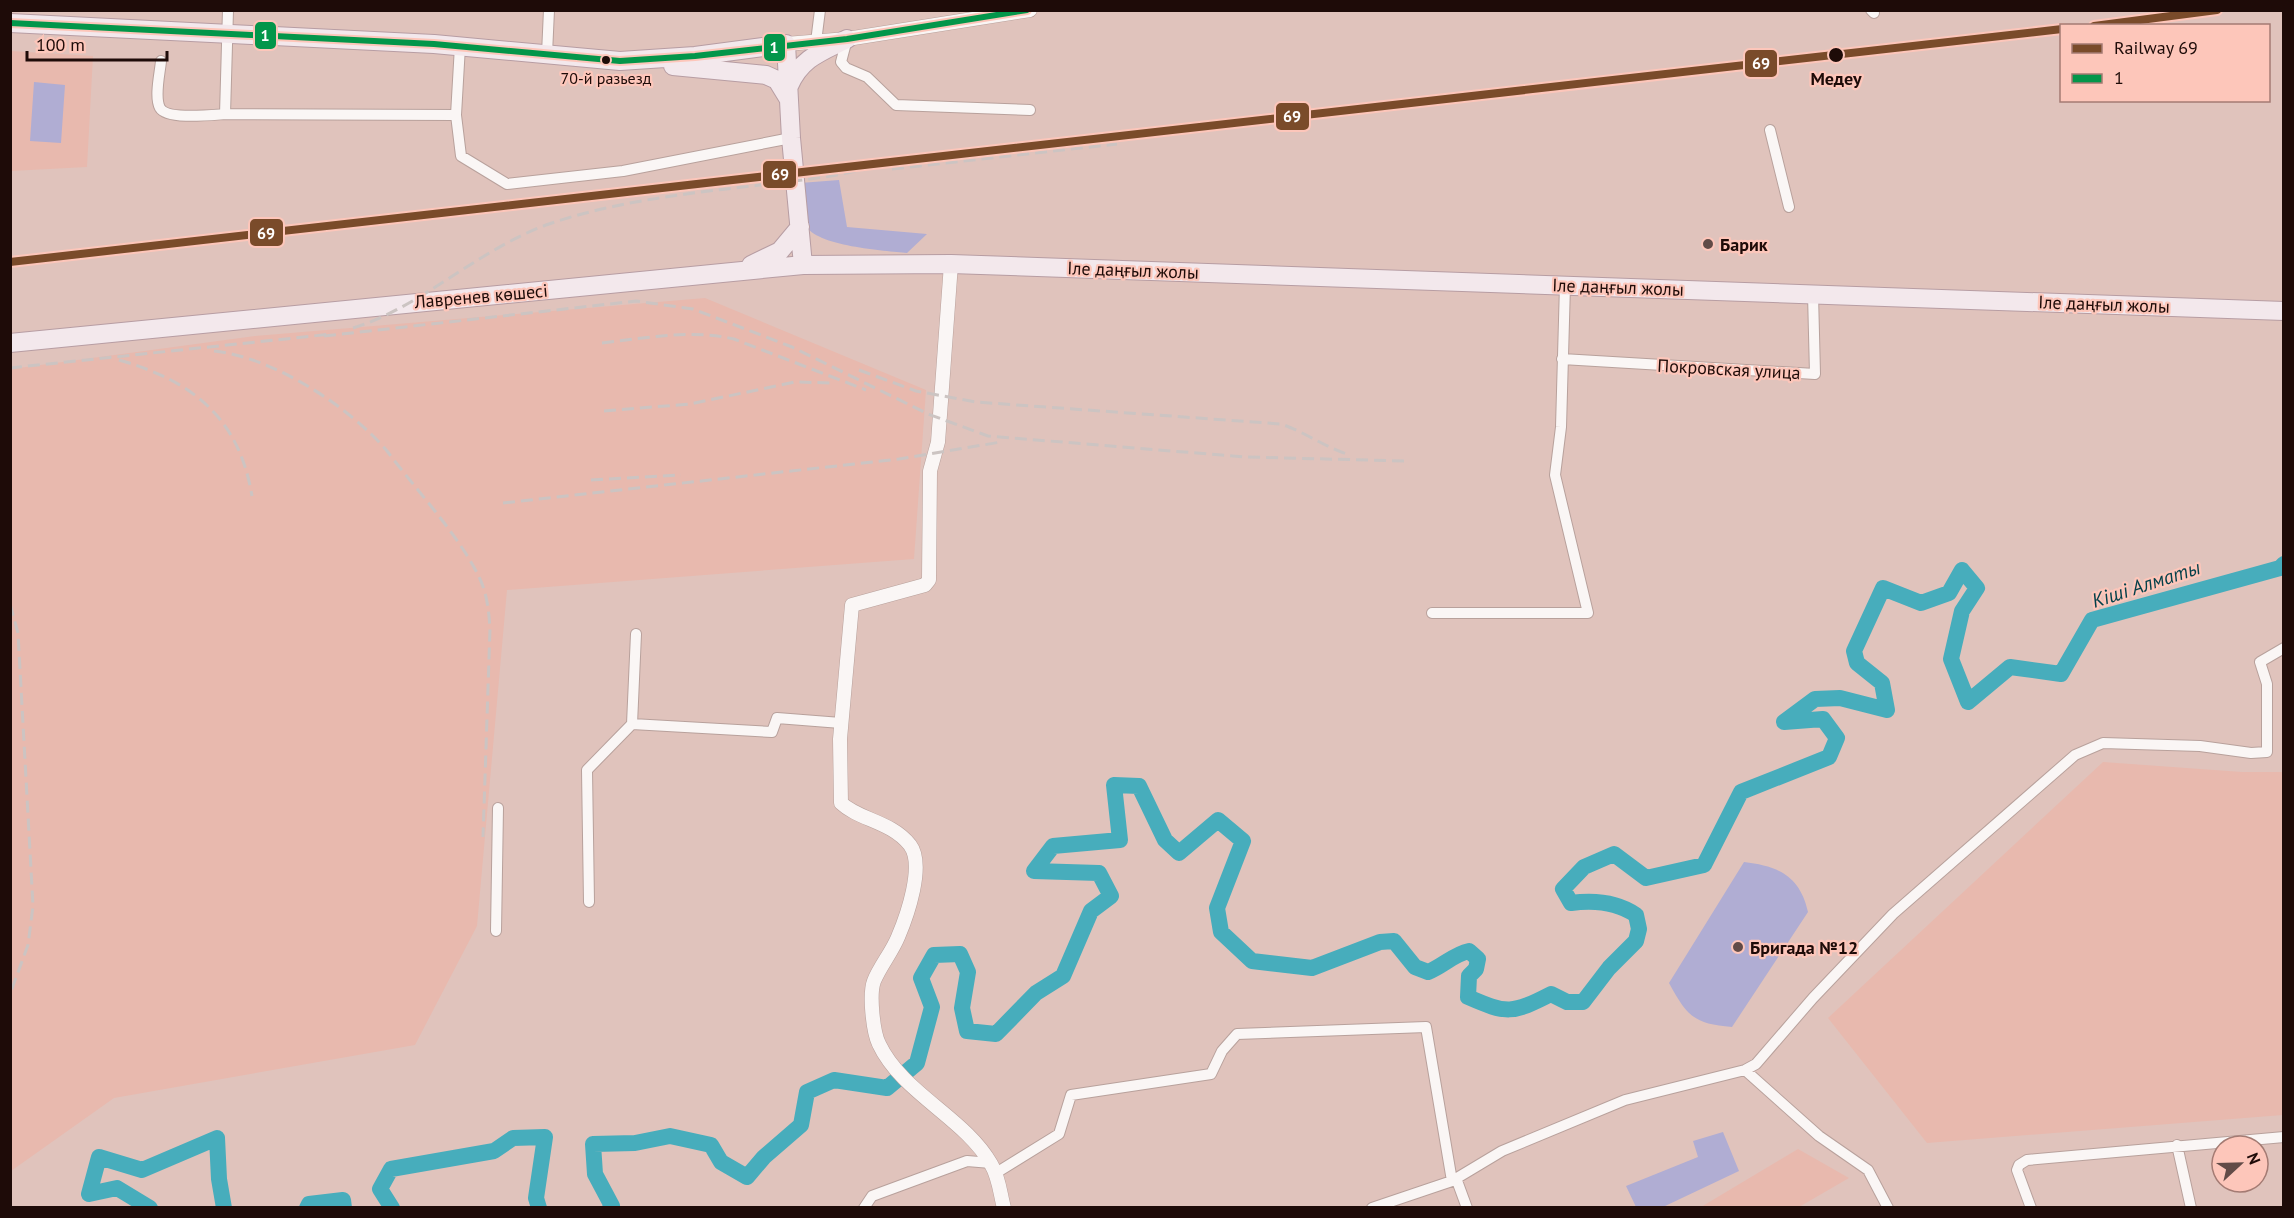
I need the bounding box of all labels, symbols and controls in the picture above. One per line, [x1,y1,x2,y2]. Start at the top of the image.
line badge: 1 [254,21,277,50]
scale bar [27,24,166,62]
legend [2060,24,2270,102]
text: 1 [260,25,270,45]
text: 100 m [36,33,85,56]
line badge: 1 [763,33,786,62]
text: Railway 69 [2114,36,2198,59]
text: 1 [769,37,779,57]
marker: Медеу [1827,46,1845,64]
line badge: 69 [1744,49,1778,78]
text: 69 [1752,53,1770,73]
marker: 70-й разьезд [600,54,612,66]
text: 1 [2114,66,2124,89]
place label: Медеу [1810,67,1862,90]
place label: 70-й разьезд [561,68,652,88]
line badge: 69 [1275,102,1310,131]
text: 69 [1283,106,1301,126]
line badge: 69 [762,160,797,189]
text: 69 [771,164,789,184]
line badge: 69 [249,218,284,247]
text: 69 [257,223,275,243]
place label: Барик [1720,233,1768,256]
marker: Барик [1701,237,1715,251]
street label: Іле даңғыл жолы [1067,256,1199,284]
street label: Іле даңғыл жолы [1552,273,1684,301]
street label: Лавренев көшесі [412,279,549,313]
street label: Іле даңғыл жолы [2038,290,2170,318]
street label: Покровская улица [1657,354,1801,384]
water label: Кіші Алматы [2088,554,2204,614]
place label: Бригада №12 [1750,936,1858,959]
marker: Бригада №12 [1731,940,1745,954]
north arrow [2210,1134,2270,1194]
text: N [2243,1150,2265,1167]

